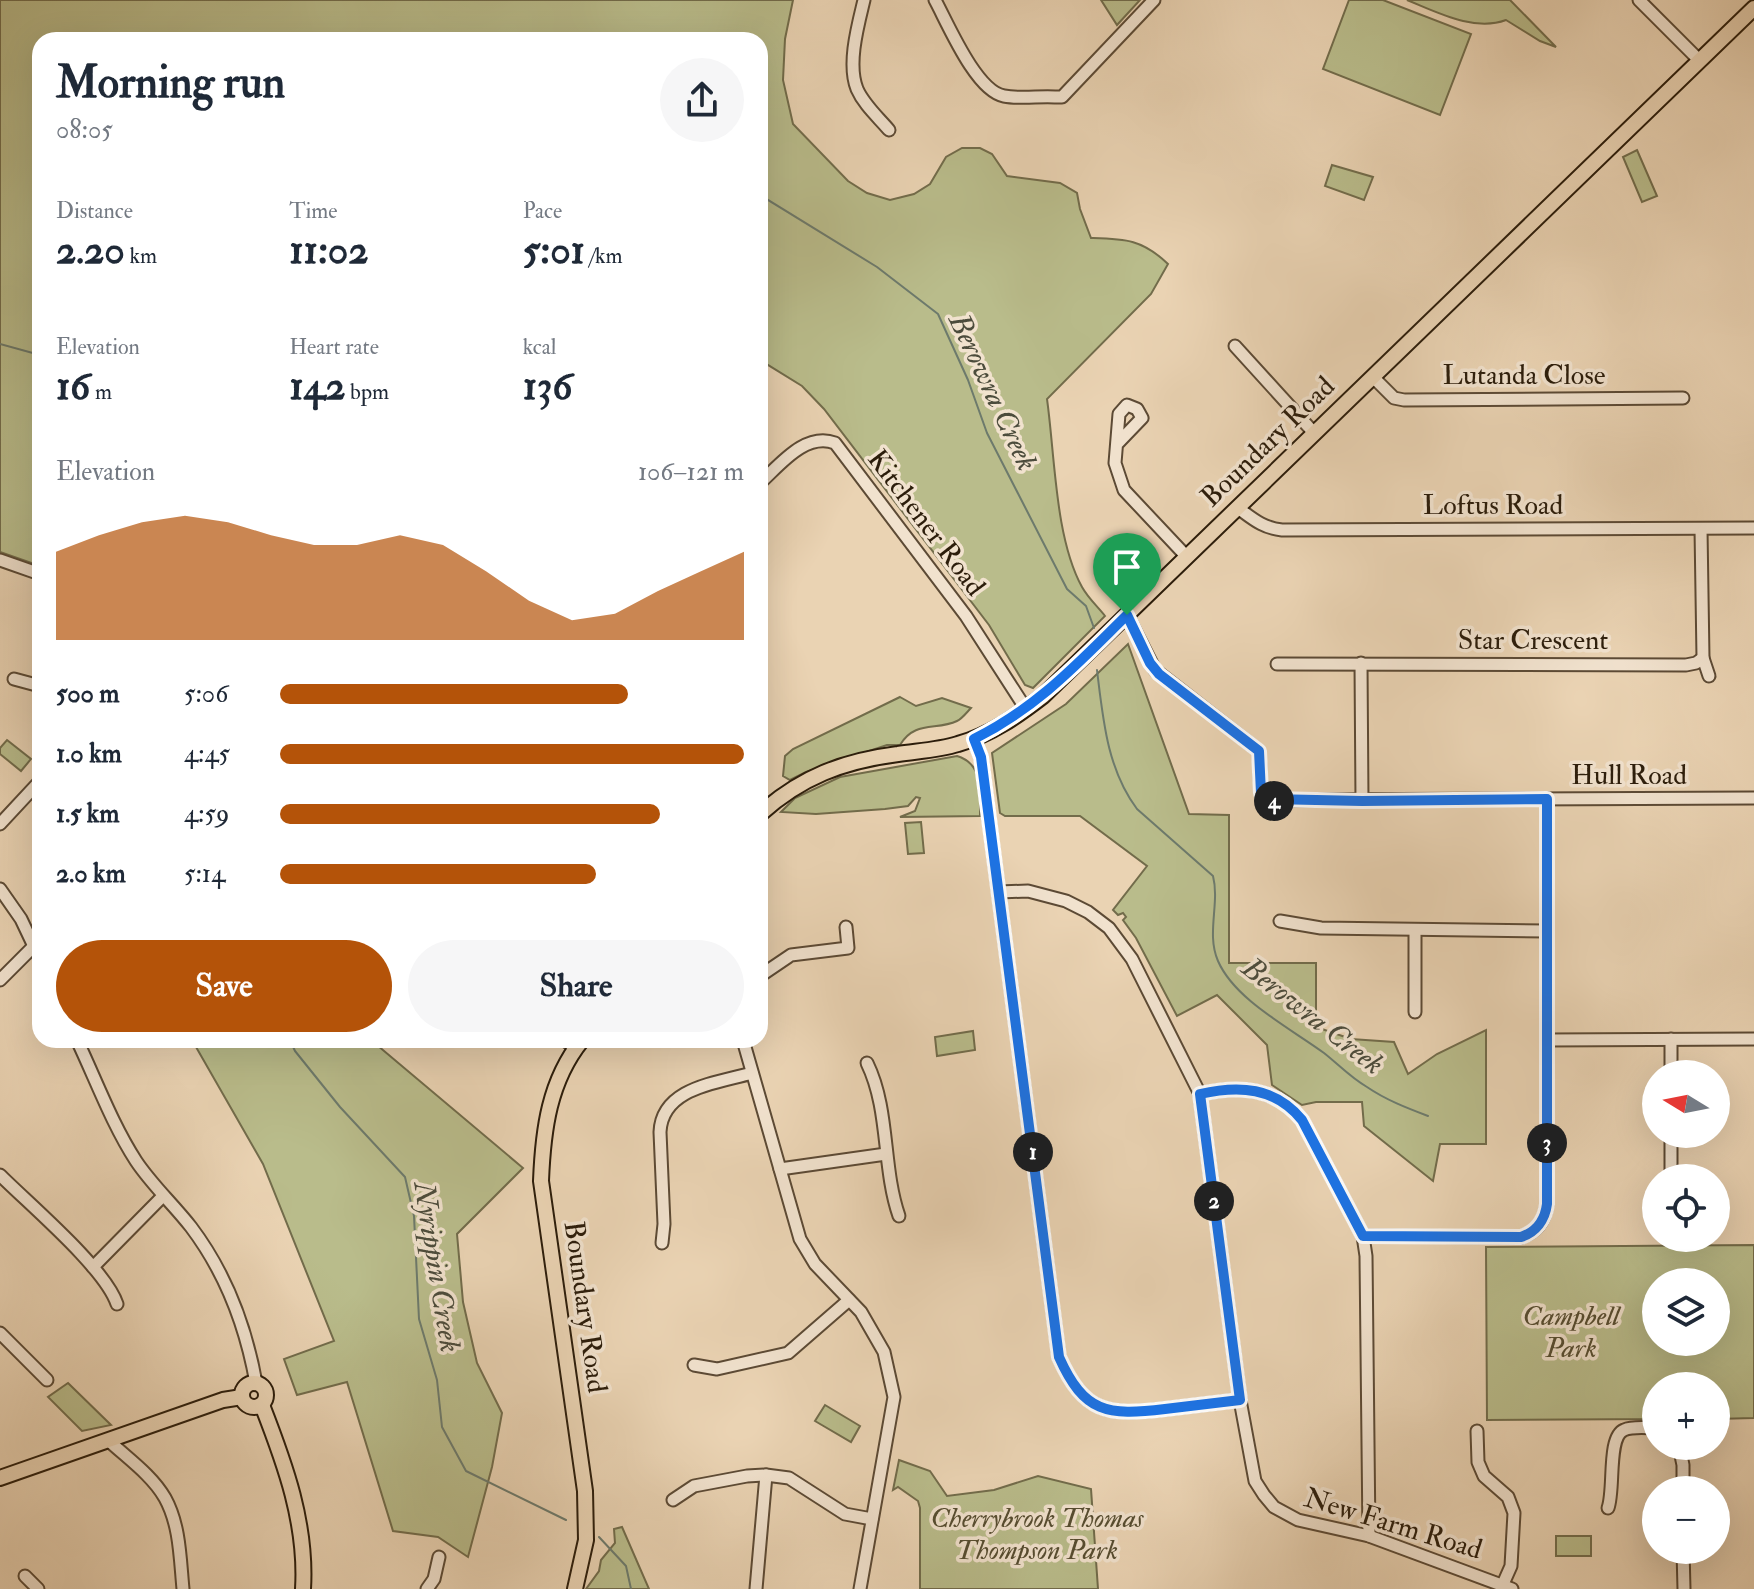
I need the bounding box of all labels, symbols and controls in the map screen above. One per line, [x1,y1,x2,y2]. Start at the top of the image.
text: Morning run [56,56,285,111]
button: share [660,58,744,142]
text: 08:05 [56,114,113,146]
text: Distance [56,197,133,225]
text: Time [289,197,337,225]
text: Pace [523,197,562,225]
text: 2.20 [56,225,125,276]
text: 11:02 [289,225,369,276]
text: 5:01 [523,225,585,276]
text: km [125,242,157,270]
text: /km [585,242,623,270]
water label: Berowra Creek [940,306,1046,477]
text: Elevation [56,333,140,361]
text: Heart rate [289,333,379,361]
text: kcal [523,333,556,361]
street label: Lutanda Close [1442,358,1606,393]
text: 16 [56,361,90,412]
text: 142 [289,361,345,412]
text: 136 [523,361,572,412]
street label: Boundary Road [1194,369,1343,515]
text: m [90,378,112,406]
text: bpm [345,378,389,406]
street label: Kitchener Road [860,443,993,603]
text: Elevation [56,456,155,488]
text: 106–121 m [638,456,744,488]
street label: Loftus Road [1423,488,1563,523]
pin [1093,533,1161,615]
icon: arrive [1105,545,1149,589]
street label: Star Crescent [1458,623,1608,658]
text: 500 m [56,678,120,710]
text: 5:06 [184,678,228,710]
text: 1.0 km [56,738,122,770]
text: 4:45 [184,738,230,770]
street label: Hull Road [1571,758,1687,793]
pin: 4 [1254,781,1294,821]
text: 4 [1268,787,1280,815]
text: 1.5 km [56,798,119,830]
text: 4:59 [184,798,229,830]
text: 2.0 km [56,858,126,890]
text: 5:14 [184,858,225,890]
button: Save [56,940,392,1032]
button: Share [408,940,744,1032]
water label: Berowra Creek [1233,948,1391,1083]
north arrow [1642,1060,1730,1148]
map controls [1642,1060,1730,1564]
pin: 3 [1527,1123,1567,1163]
text: 3 [1543,1129,1551,1157]
pin: 1 [1013,1132,1053,1172]
text: 1 [1029,1138,1037,1166]
button: locate [1642,1164,1730,1252]
water label: Nyrippin Creek [405,1177,469,1355]
pin: 2 [1194,1181,1234,1221]
text: 2 [1208,1187,1220,1215]
street label: Boundary Road [556,1219,614,1395]
button: layers [1642,1268,1730,1356]
park label: Campbell Park [1523,1299,1622,1366]
button: + [1642,1372,1730,1460]
button: − [1642,1476,1730,1564]
street label: New Farm Road [1300,1480,1486,1568]
park label: Cherrybrook Thomas Thompson Park [930,1501,1145,1568]

